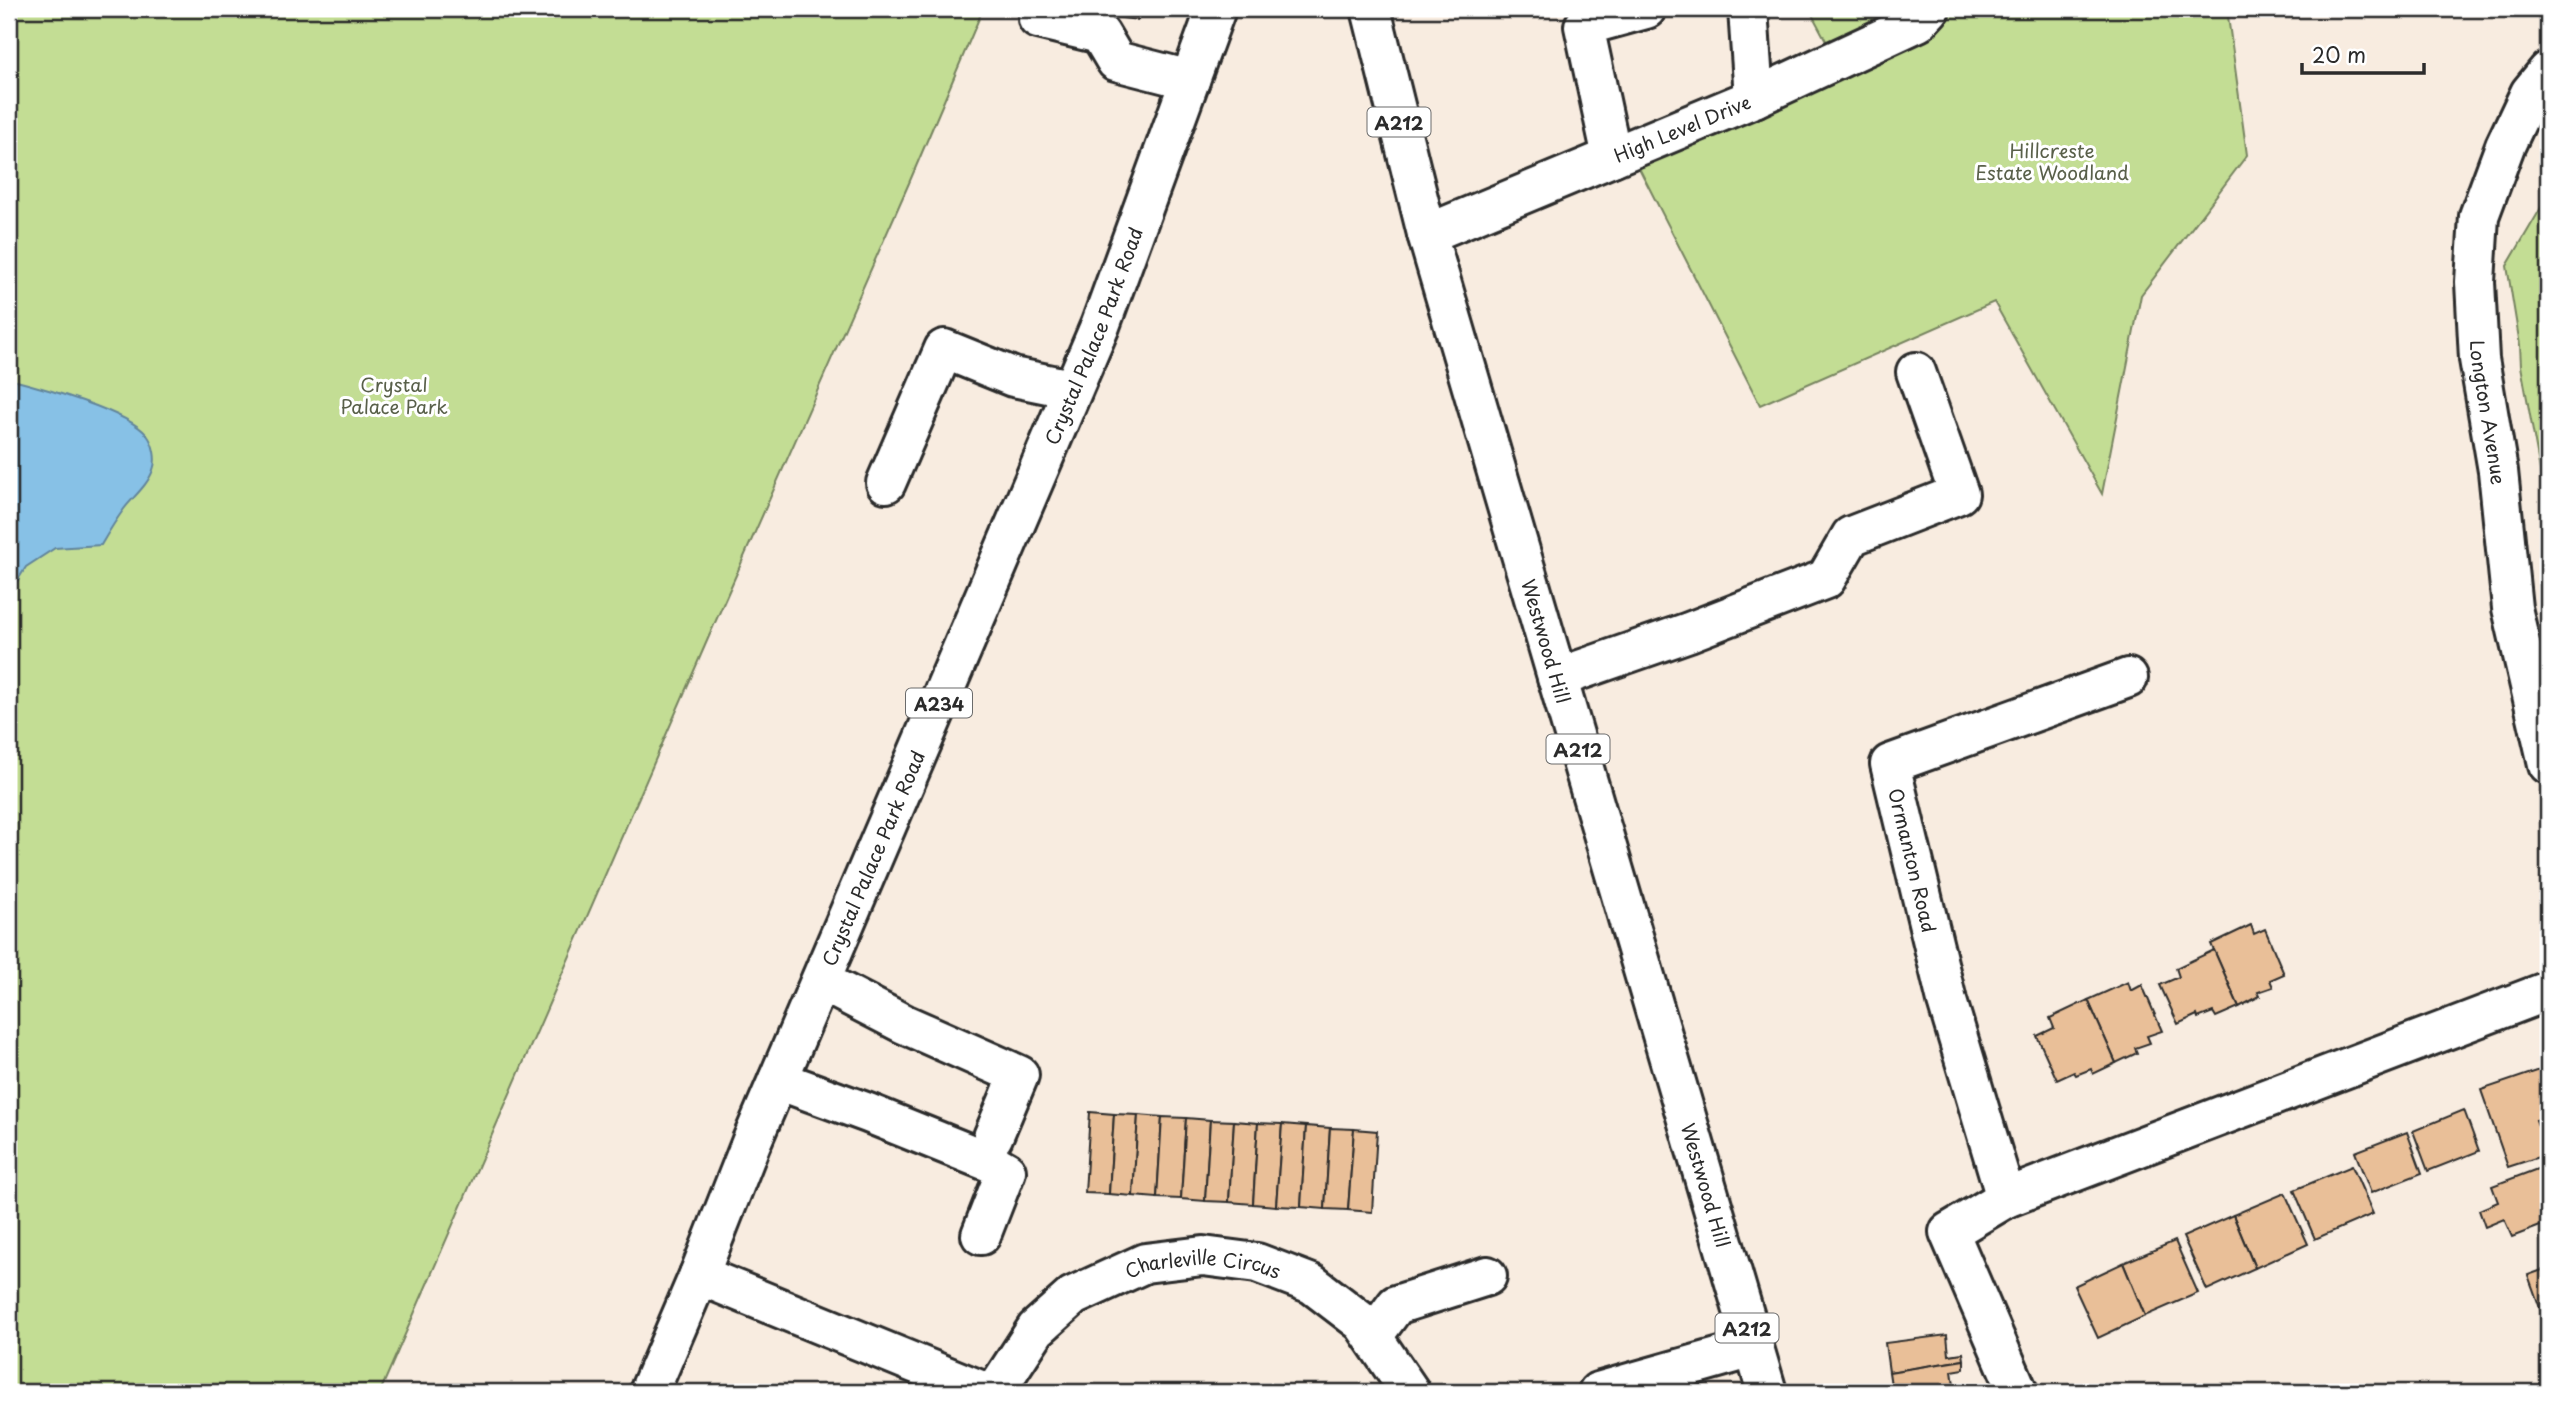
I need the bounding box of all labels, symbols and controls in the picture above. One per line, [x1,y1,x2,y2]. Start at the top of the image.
scale bar [2302,32,2424,76]
text: 20 m [2312,38,2366,70]
street label: High Level Drive [1609,87,1754,169]
road number: A212 [1368,107,1430,136]
park label: Hillcreste Estate Woodland [1975,136,2129,186]
street label: Crystal Palace Park Road [1037,223,1149,449]
street label: Longton Avenue [2464,339,2513,486]
park label: Crystal Palace Park [340,370,448,420]
street label: Westwood Hill [1515,575,1578,706]
road number: A234 [906,688,972,718]
road number: A212 [1546,734,1610,764]
street label: Crystal Palace Park Road [814,746,931,970]
street label: Ormanton Road [1882,785,1944,935]
street label: Westwood Hill [1675,1119,1738,1250]
street label: Charleville Circus [1120,1242,1285,1285]
road number: A212 [1716,1314,1778,1343]

